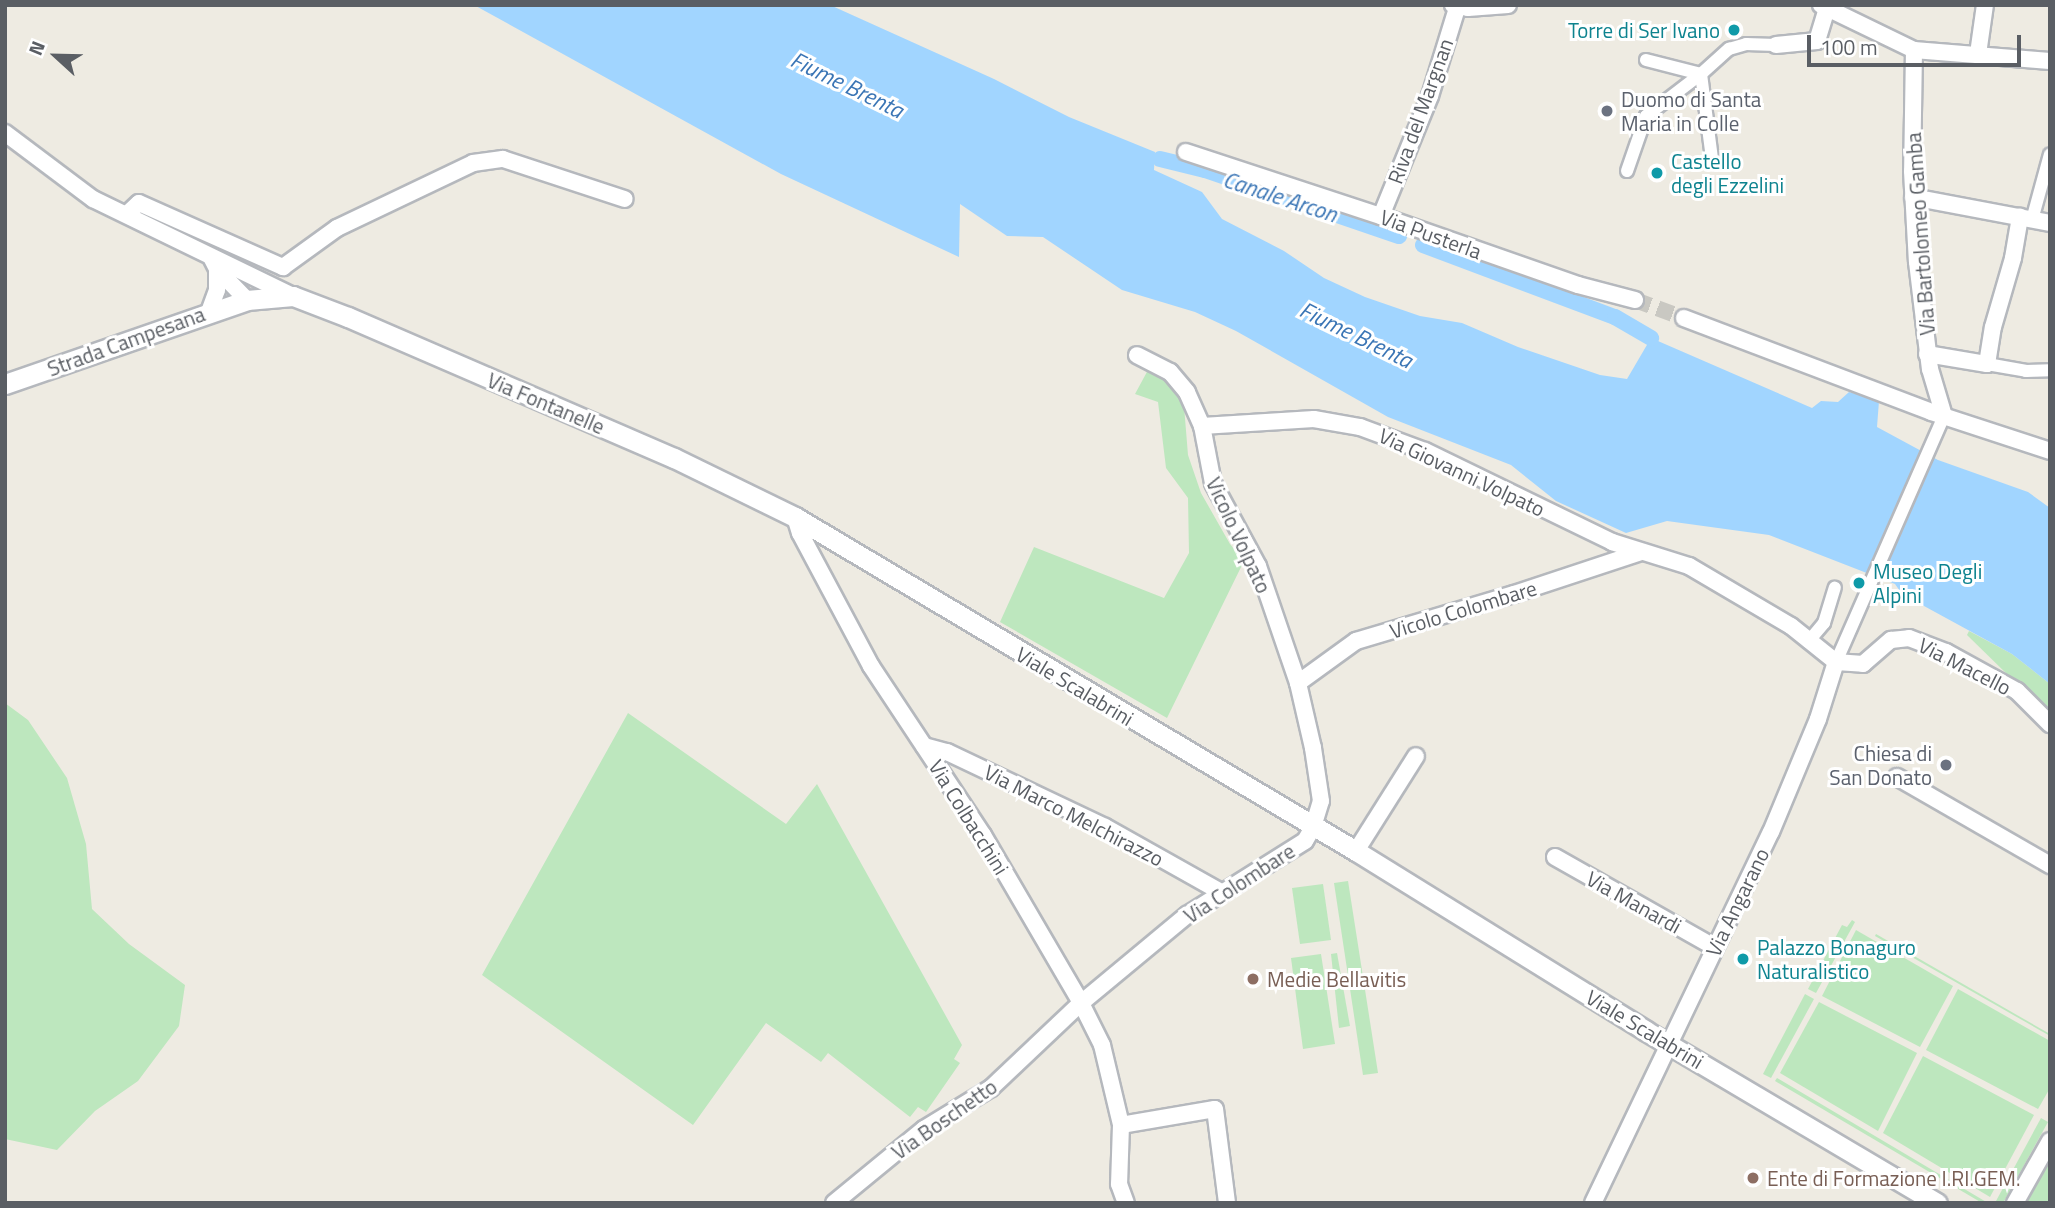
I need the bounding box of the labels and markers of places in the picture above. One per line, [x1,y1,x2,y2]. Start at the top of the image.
place label: Torre di Ser Ivano [1568,17,1720,43]
marker: Torre di Ser Ivano [1726,22,1742,38]
place label: Duomo di Santa Maria in Colle [1621,86,1761,136]
marker: Duomo di Santa Maria in Colle [1599,103,1615,119]
place label: Castello degli Ezzelini [1671,148,1784,198]
marker: Castello degli Ezzelini [1649,165,1665,181]
place label: Museo Degli Alpini [1873,558,1982,608]
marker: Museo Degli Alpini [1851,575,1867,591]
place label: Chiesa di San Donato [1829,740,1932,790]
marker: Chiesa di San Donato [1938,757,1954,773]
place label: Palazzo Bonaguro Naturalistico [1757,934,1916,984]
marker: Palazzo Bonaguro Naturalistico [1735,951,1751,967]
place label: Medie Bellavitis [1267,966,1406,992]
marker: Medie Bellavitis [1245,971,1261,987]
place label: Ente di Formazione I.RI.GEM. [1767,1165,2020,1191]
marker: Ente di Formazione I.RI.GEM. [1745,1170,1761,1186]

